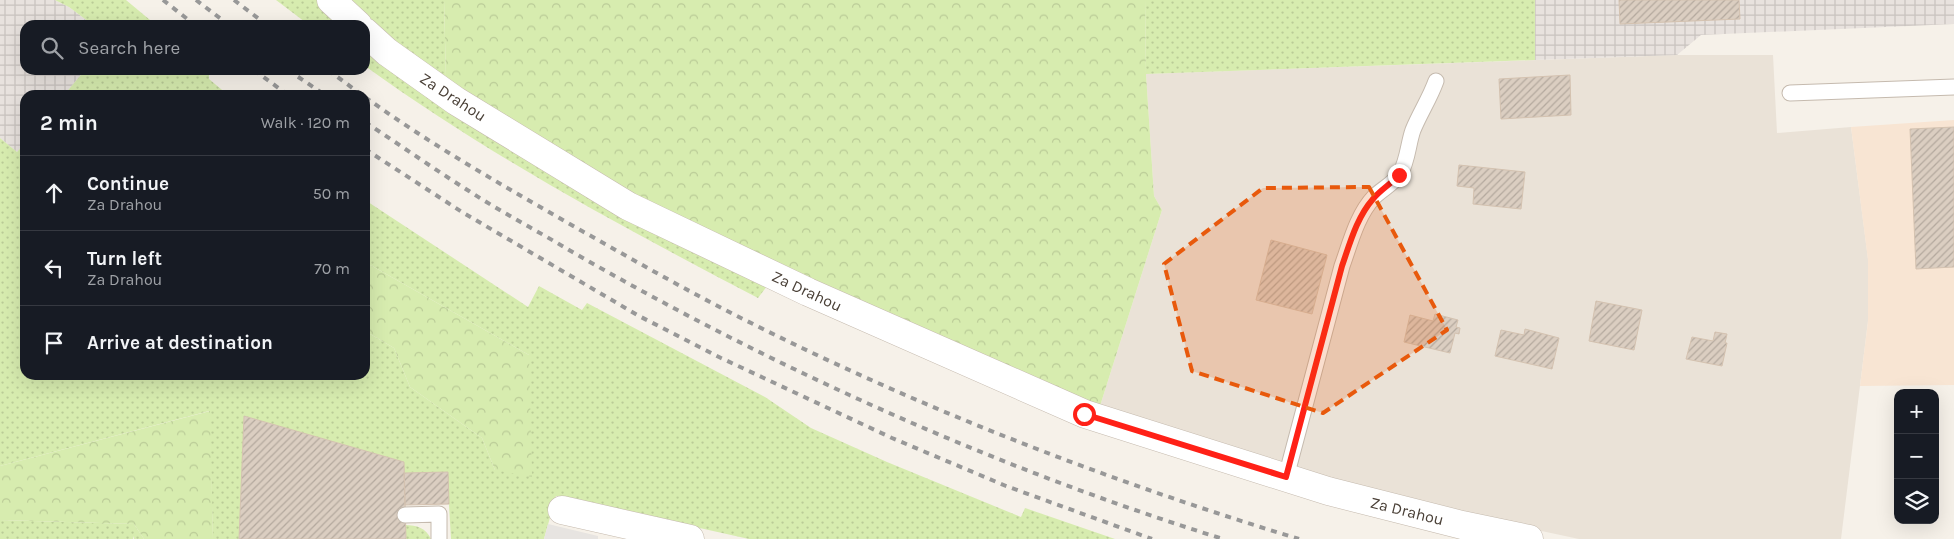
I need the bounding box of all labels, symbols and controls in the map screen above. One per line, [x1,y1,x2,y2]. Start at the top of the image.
search box [20,20,370,75]
icon: search [38,34,66,62]
text: Search here [78,37,180,59]
street label: Za Drahou [416,69,490,125]
text: 2 min [40,111,98,135]
text: Walk · 120 m [261,113,350,132]
route end [1388,164,1411,187]
text: Continue [87,173,169,195]
icon: ahead [40,179,68,207]
text: 50 m [313,184,350,203]
text: Za Drahou [87,195,162,214]
text: Turn left [87,248,162,270]
icon: left [40,254,68,282]
text: 70 m [314,259,350,278]
street label: Za Drahou [769,266,845,316]
text: Za Drahou [87,270,162,289]
icon: arrive [40,329,68,357]
text: Arrive at destination [87,332,273,354]
map controls [1894,389,1939,524]
button: + [1894,389,1939,434]
route start [1073,403,1096,426]
button: − [1894,434,1939,479]
button: layers [1894,479,1939,524]
street label: Za Drahou [1368,493,1446,529]

